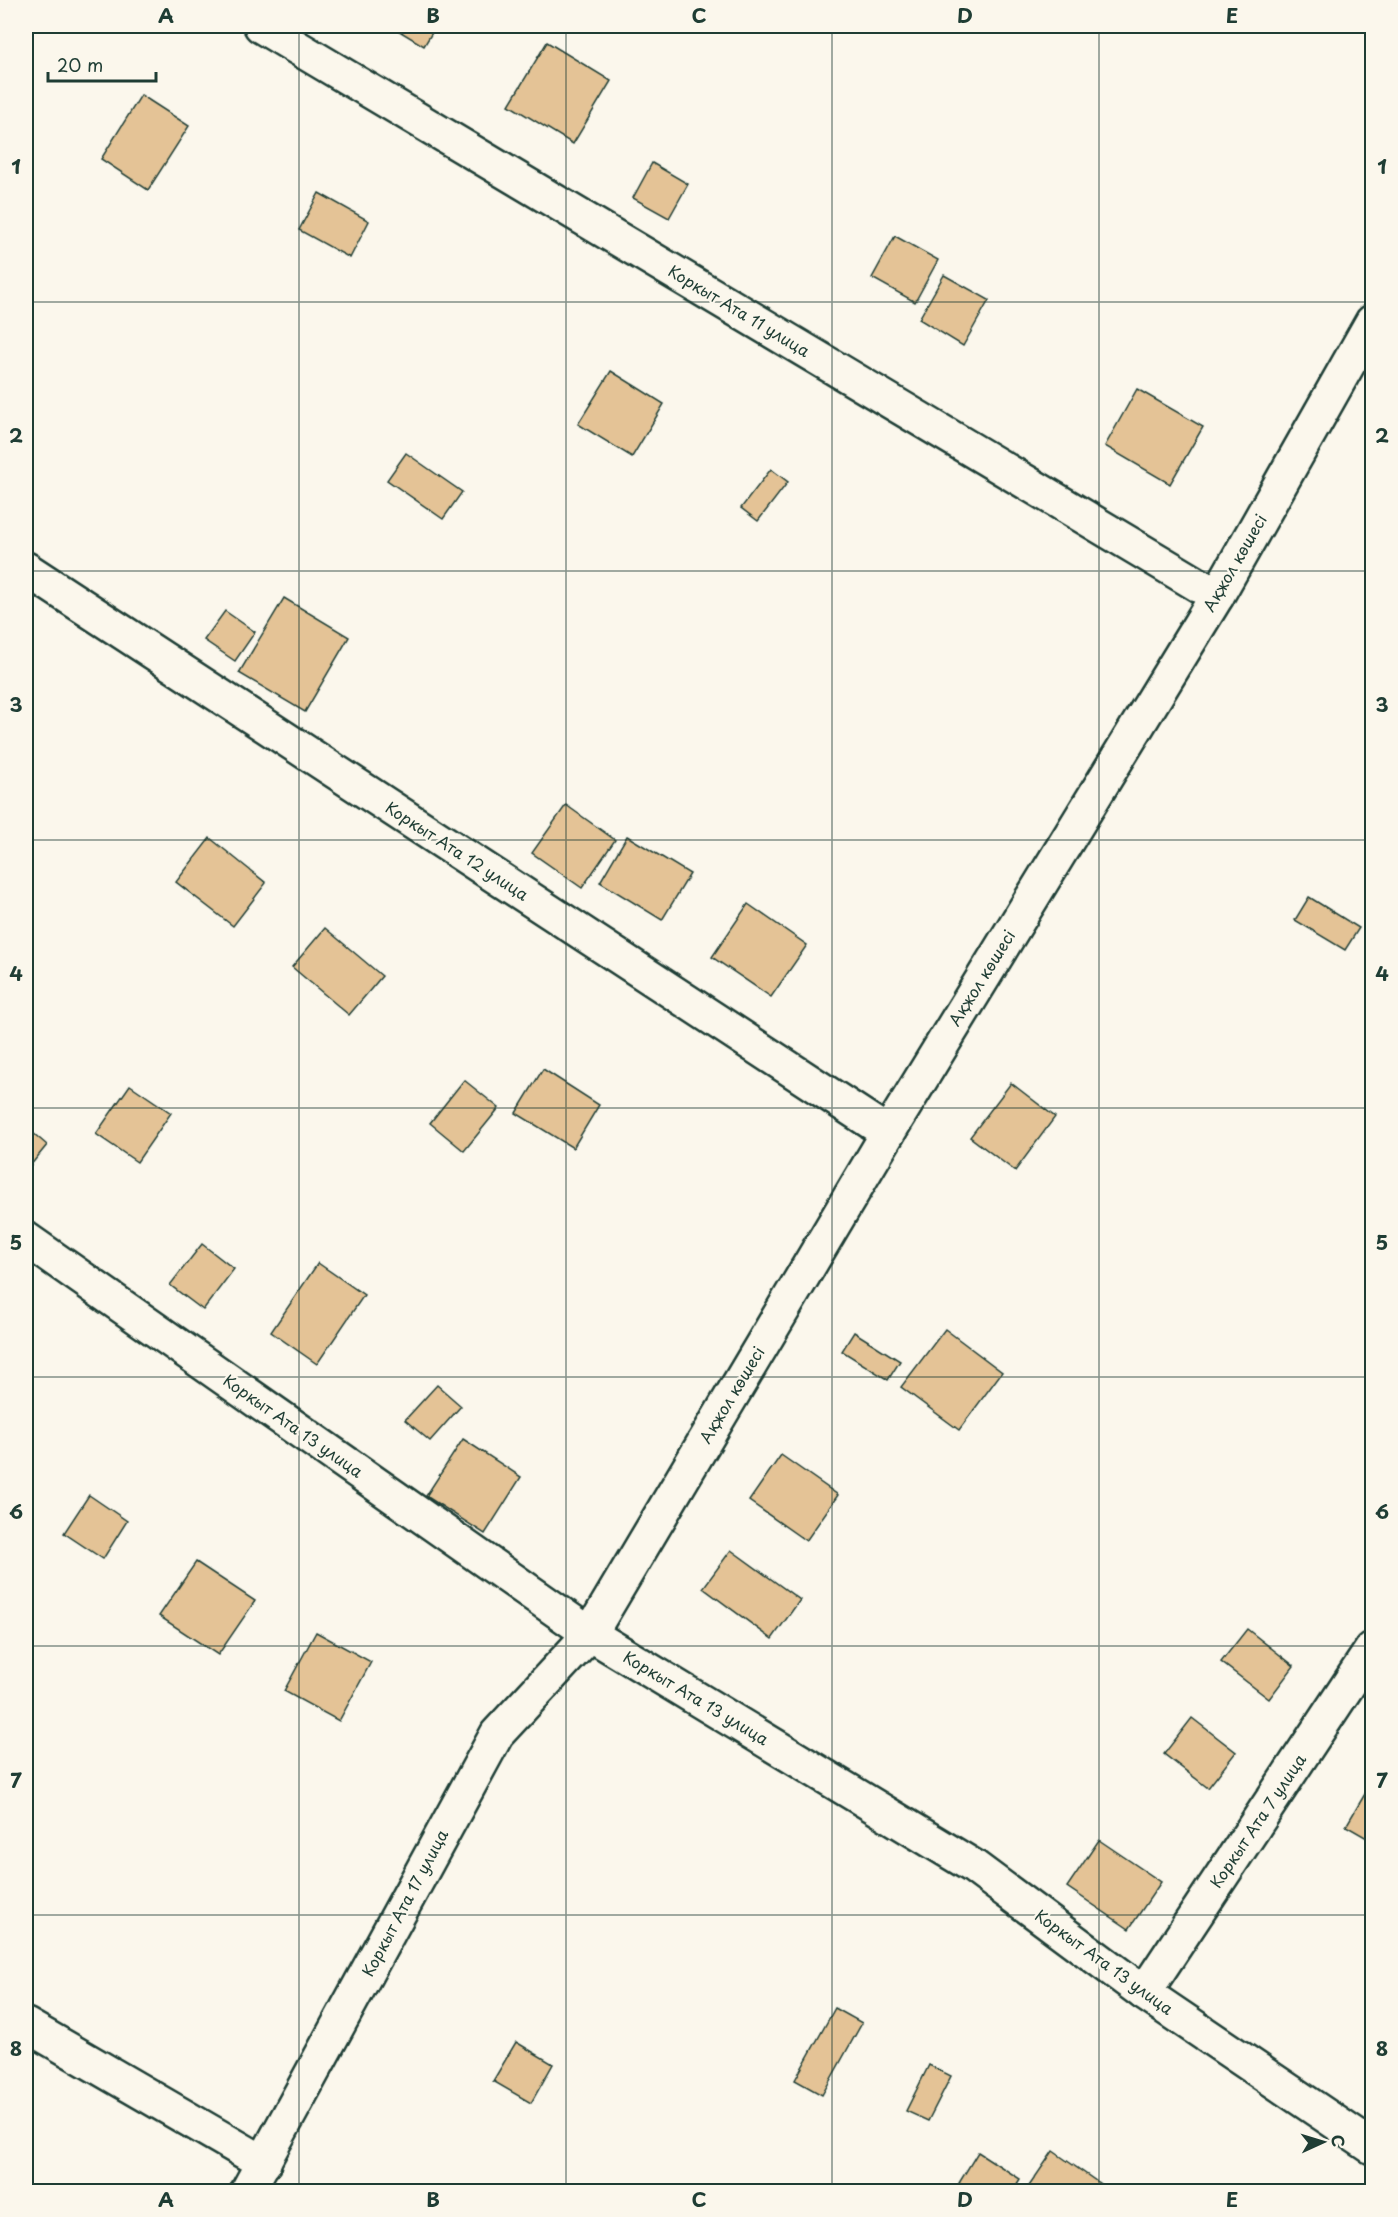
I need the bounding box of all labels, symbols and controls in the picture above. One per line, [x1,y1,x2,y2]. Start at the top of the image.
text: A [158,0,174,30]
text: B [426,0,440,30]
text: C [691,0,707,30]
text: D [957,0,973,30]
text: E [1226,0,1238,30]
scale bar [48,45,156,83]
text: 20 m [57,51,103,78]
text: 1 [11,151,21,181]
text: 1 [1377,151,1387,181]
street label: Коркыт Ата 11 улица [664,258,815,362]
text: 2 [9,420,23,450]
text: 2 [1375,420,1389,450]
street label: Ақжол көшесі [1196,509,1272,616]
text: 3 [9,689,23,719]
text: 3 [1375,689,1389,719]
street label: Коркыт Ата 12 улица [381,795,534,906]
street label: Ақжол көшесі [942,925,1020,1030]
text: 4 [9,958,23,988]
text: 4 [1375,958,1389,988]
text: 5 [10,1227,22,1257]
text: 5 [1376,1227,1388,1257]
street label: Ақжол көшесі [693,1341,770,1448]
street label: Коркыт Ата 13 улица [219,1368,368,1483]
text: 6 [9,1496,23,1526]
text: 6 [1375,1496,1389,1526]
street label: Коркыт Ата 13 улица [619,1644,774,1750]
street label: Коркыт Ата 7 улица [1203,1749,1311,1892]
text: 7 [10,1765,22,1795]
text: 7 [1376,1765,1388,1795]
street label: Коркыт Ата 17 улица [355,1825,453,1980]
street label: Коркыт Ата 13 улица [1030,1903,1179,2020]
text: 8 [10,2033,22,2063]
text: 8 [1376,2033,1388,2063]
north arrow [1293,2112,1353,2172]
text: С [1327,2134,1351,2148]
text: A [158,2184,174,2214]
text: B [426,2184,440,2214]
text: C [691,2184,707,2214]
text: D [957,2184,973,2214]
text: E [1226,2184,1238,2214]

